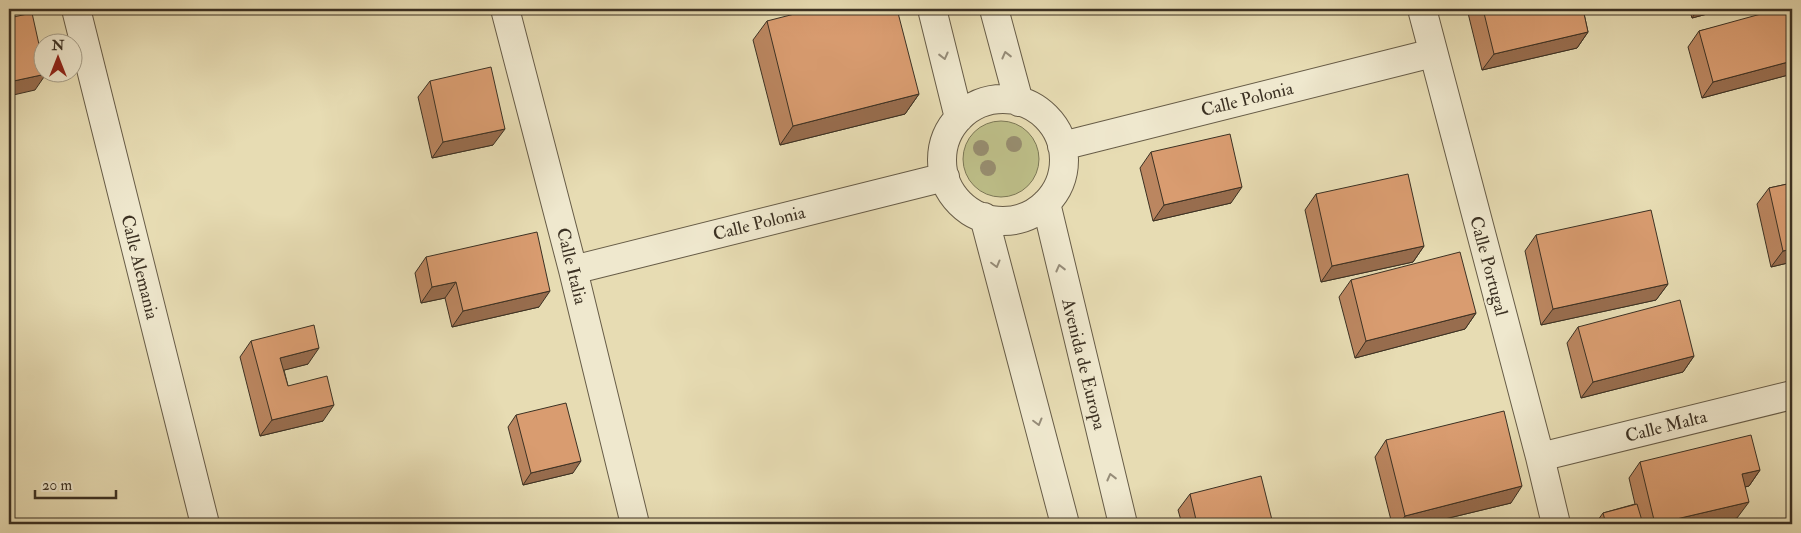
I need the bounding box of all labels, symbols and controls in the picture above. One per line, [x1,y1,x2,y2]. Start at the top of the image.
north arrow [32,32,82,82]
text: N [51,37,65,54]
one-way arrow [1001,51,1012,60]
one-way arrow [938,52,949,61]
street label: Calle Polonia [1199,77,1296,122]
street label: Calle Polonia [711,201,808,246]
street label: Calle Alemania [115,212,164,323]
street label: Calle Portugal [1464,214,1513,319]
street label: Calle Italia [551,225,592,307]
one-way arrow [990,260,1001,269]
one-way arrow [1056,264,1066,272]
street label: Avenida de Europa [1056,295,1111,433]
street label: Calle Malta [1623,405,1710,448]
one-way arrow [1032,417,1042,425]
scale bar [35,468,116,500]
one-way arrow [1106,472,1117,481]
text: 20 m [42,476,72,495]

